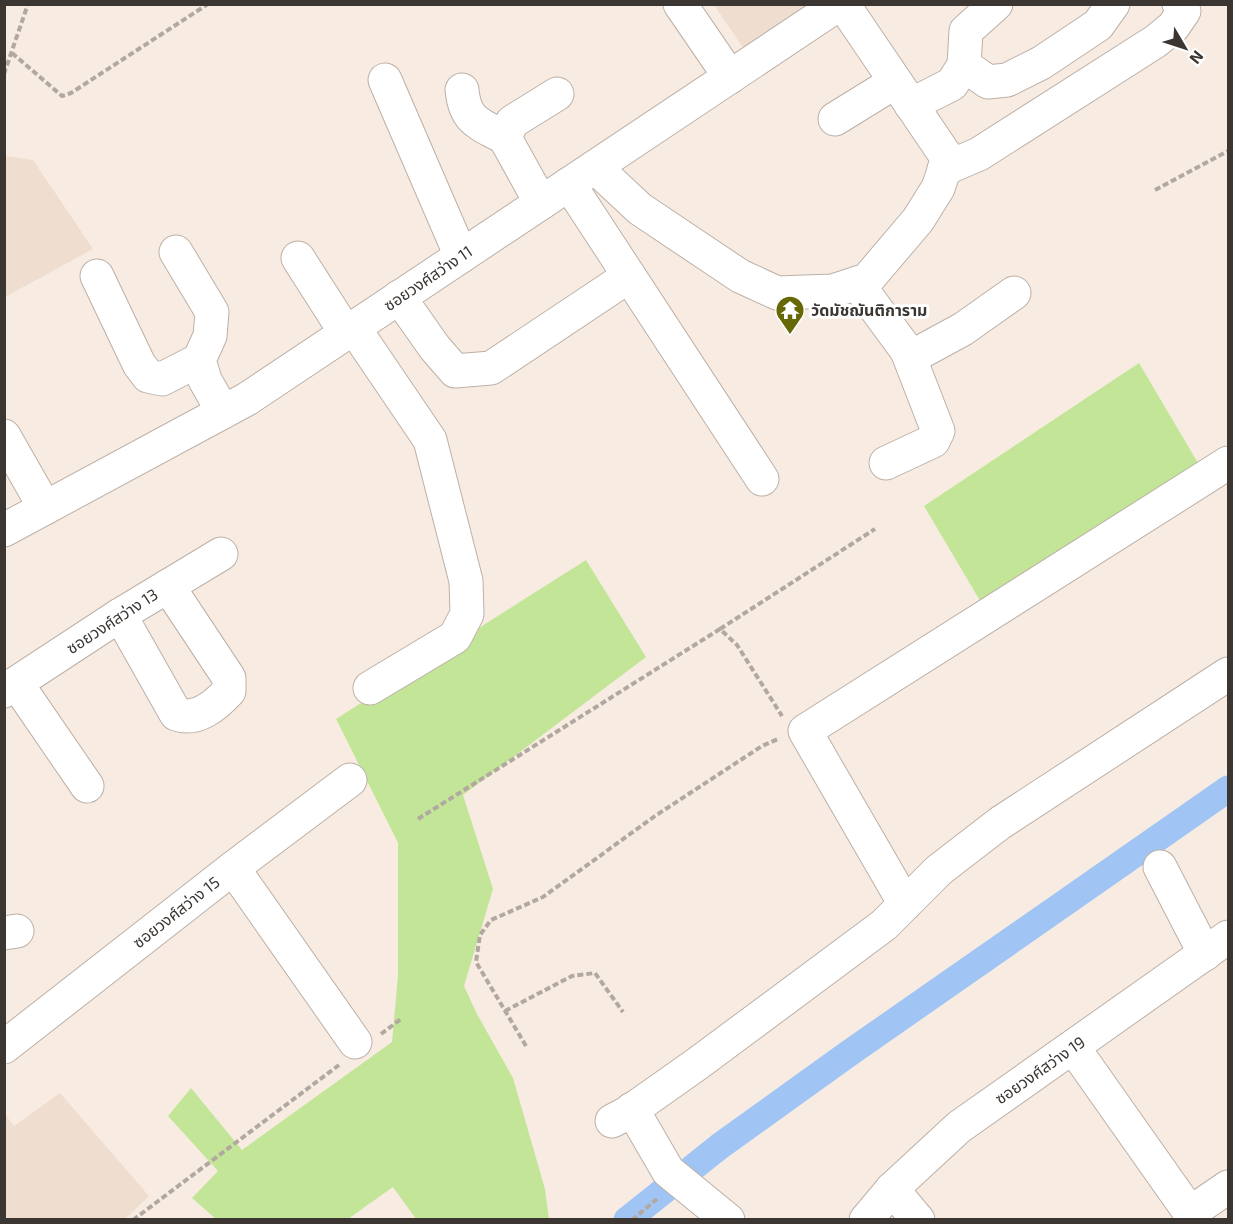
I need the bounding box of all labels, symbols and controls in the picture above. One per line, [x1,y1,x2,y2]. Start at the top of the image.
north arrow [1155,18,1215,78]
text: N [1186,47,1208,68]
street label: ซอยวงศ์สว่าง 11 [380,241,476,314]
temple icon: วัดมัชฌันติการาม [774,294,806,336]
place label: วัดมัชฌันติการาม [811,300,927,319]
street label: ซอยวงศ์สว่าง 13 [63,584,161,657]
street label: ซอยวงศ์สว่าง 15 [129,872,223,951]
street label: ซอยวงศ์สว่าง 19 [991,1032,1088,1108]

